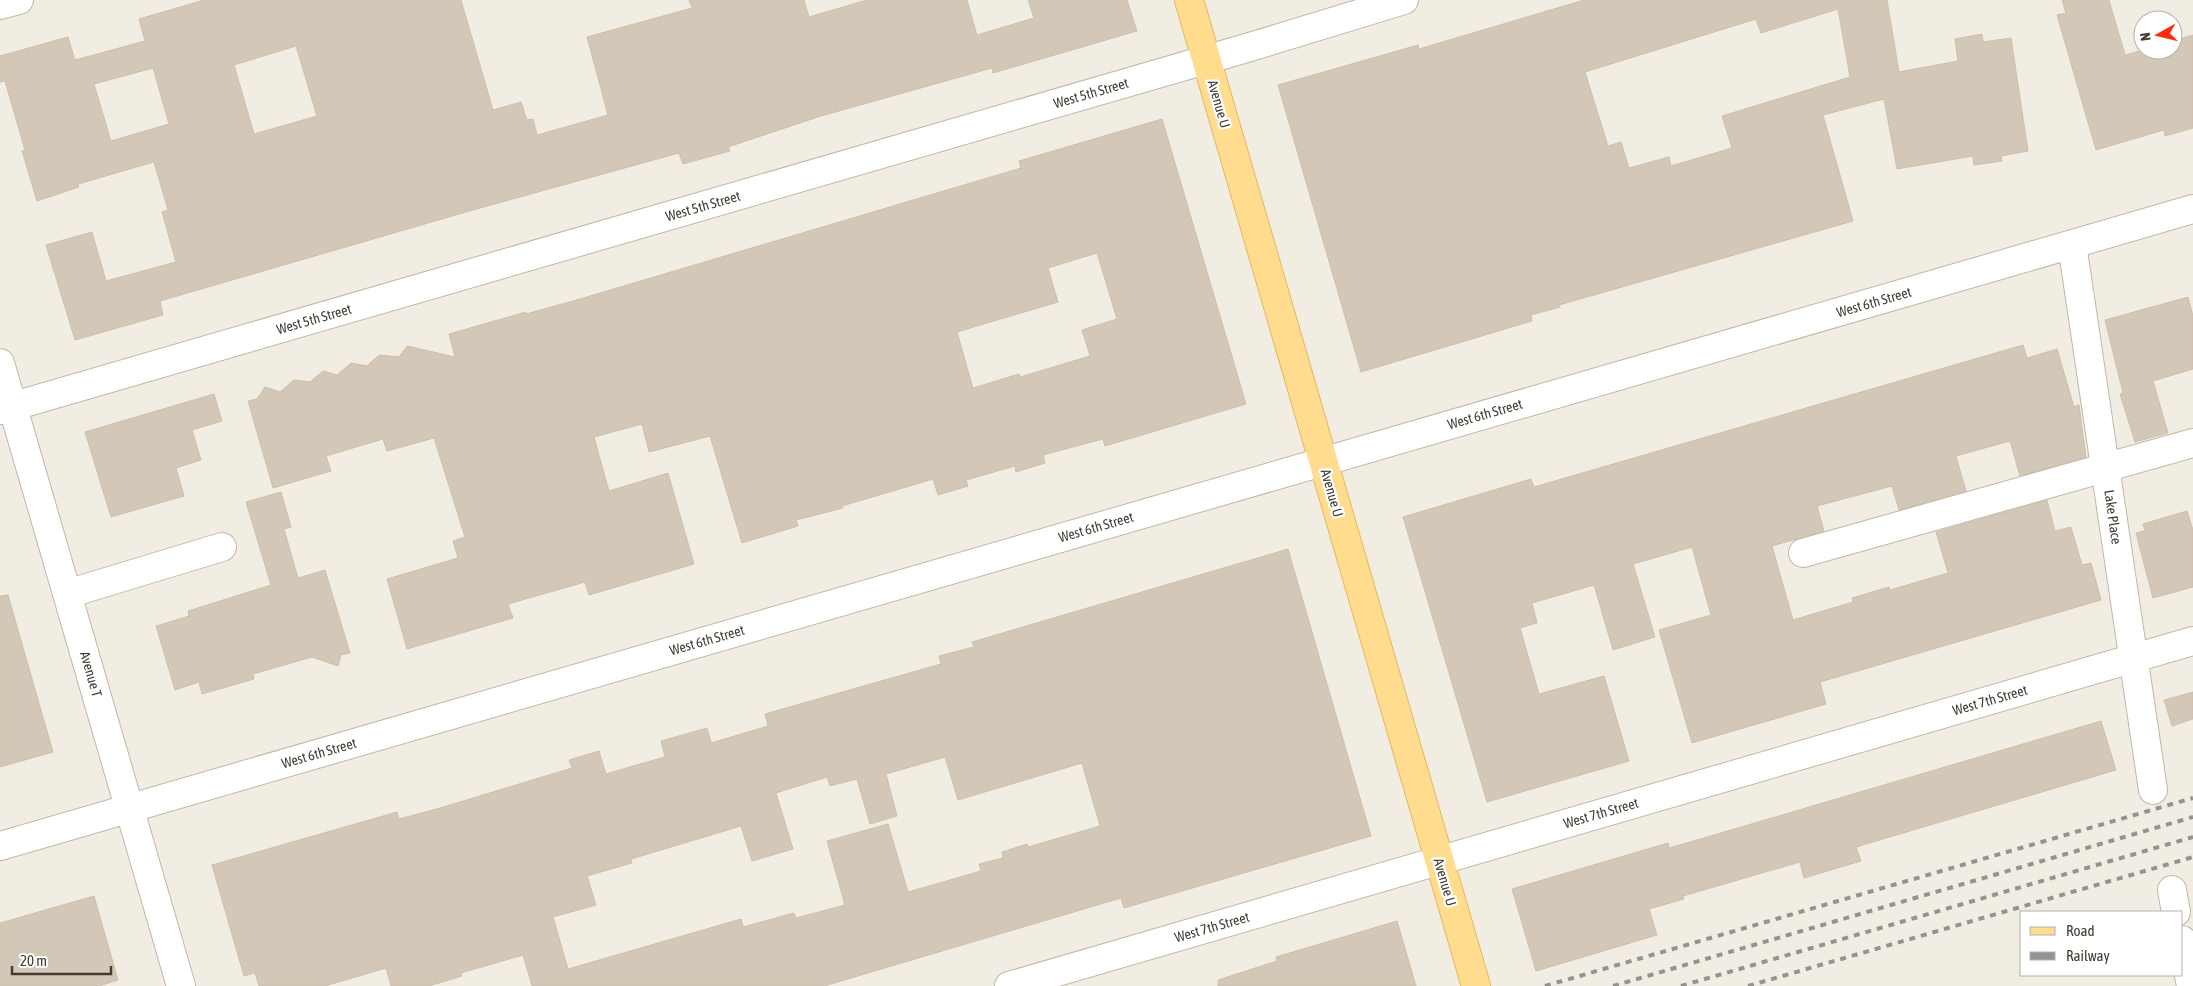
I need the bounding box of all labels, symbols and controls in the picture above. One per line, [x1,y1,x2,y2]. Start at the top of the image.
north arrow [2133,10,2183,60]
text: N [2137,32,2154,42]
street label: West 5th Street [1052,75,1130,111]
street label: Avenue U [1205,78,1233,130]
street label: West 5th Street [664,188,742,224]
street label: West 6th Street [1835,284,1913,320]
street label: West 5th Street [275,301,353,337]
street label: West 6th Street [1446,396,1524,432]
street label: Avenue U [1318,467,1346,519]
street label: Lake Place [2101,489,2125,545]
street label: West 6th Street [1057,509,1135,545]
street label: West 6th Street [668,622,746,658]
street label: Avenue T [77,649,105,699]
street label: West 7th Street [1951,682,2029,718]
street label: West 6th Street [280,735,358,771]
street label: West 7th Street [1562,795,1640,831]
street label: Avenue U [1431,856,1459,908]
street label: West 7th Street [1173,909,1251,945]
legend [2020,911,2183,976]
text: Road [2066,922,2095,939]
scale bar [12,944,111,976]
text: Railway [2066,947,2110,964]
text: 20 m [20,952,47,969]

